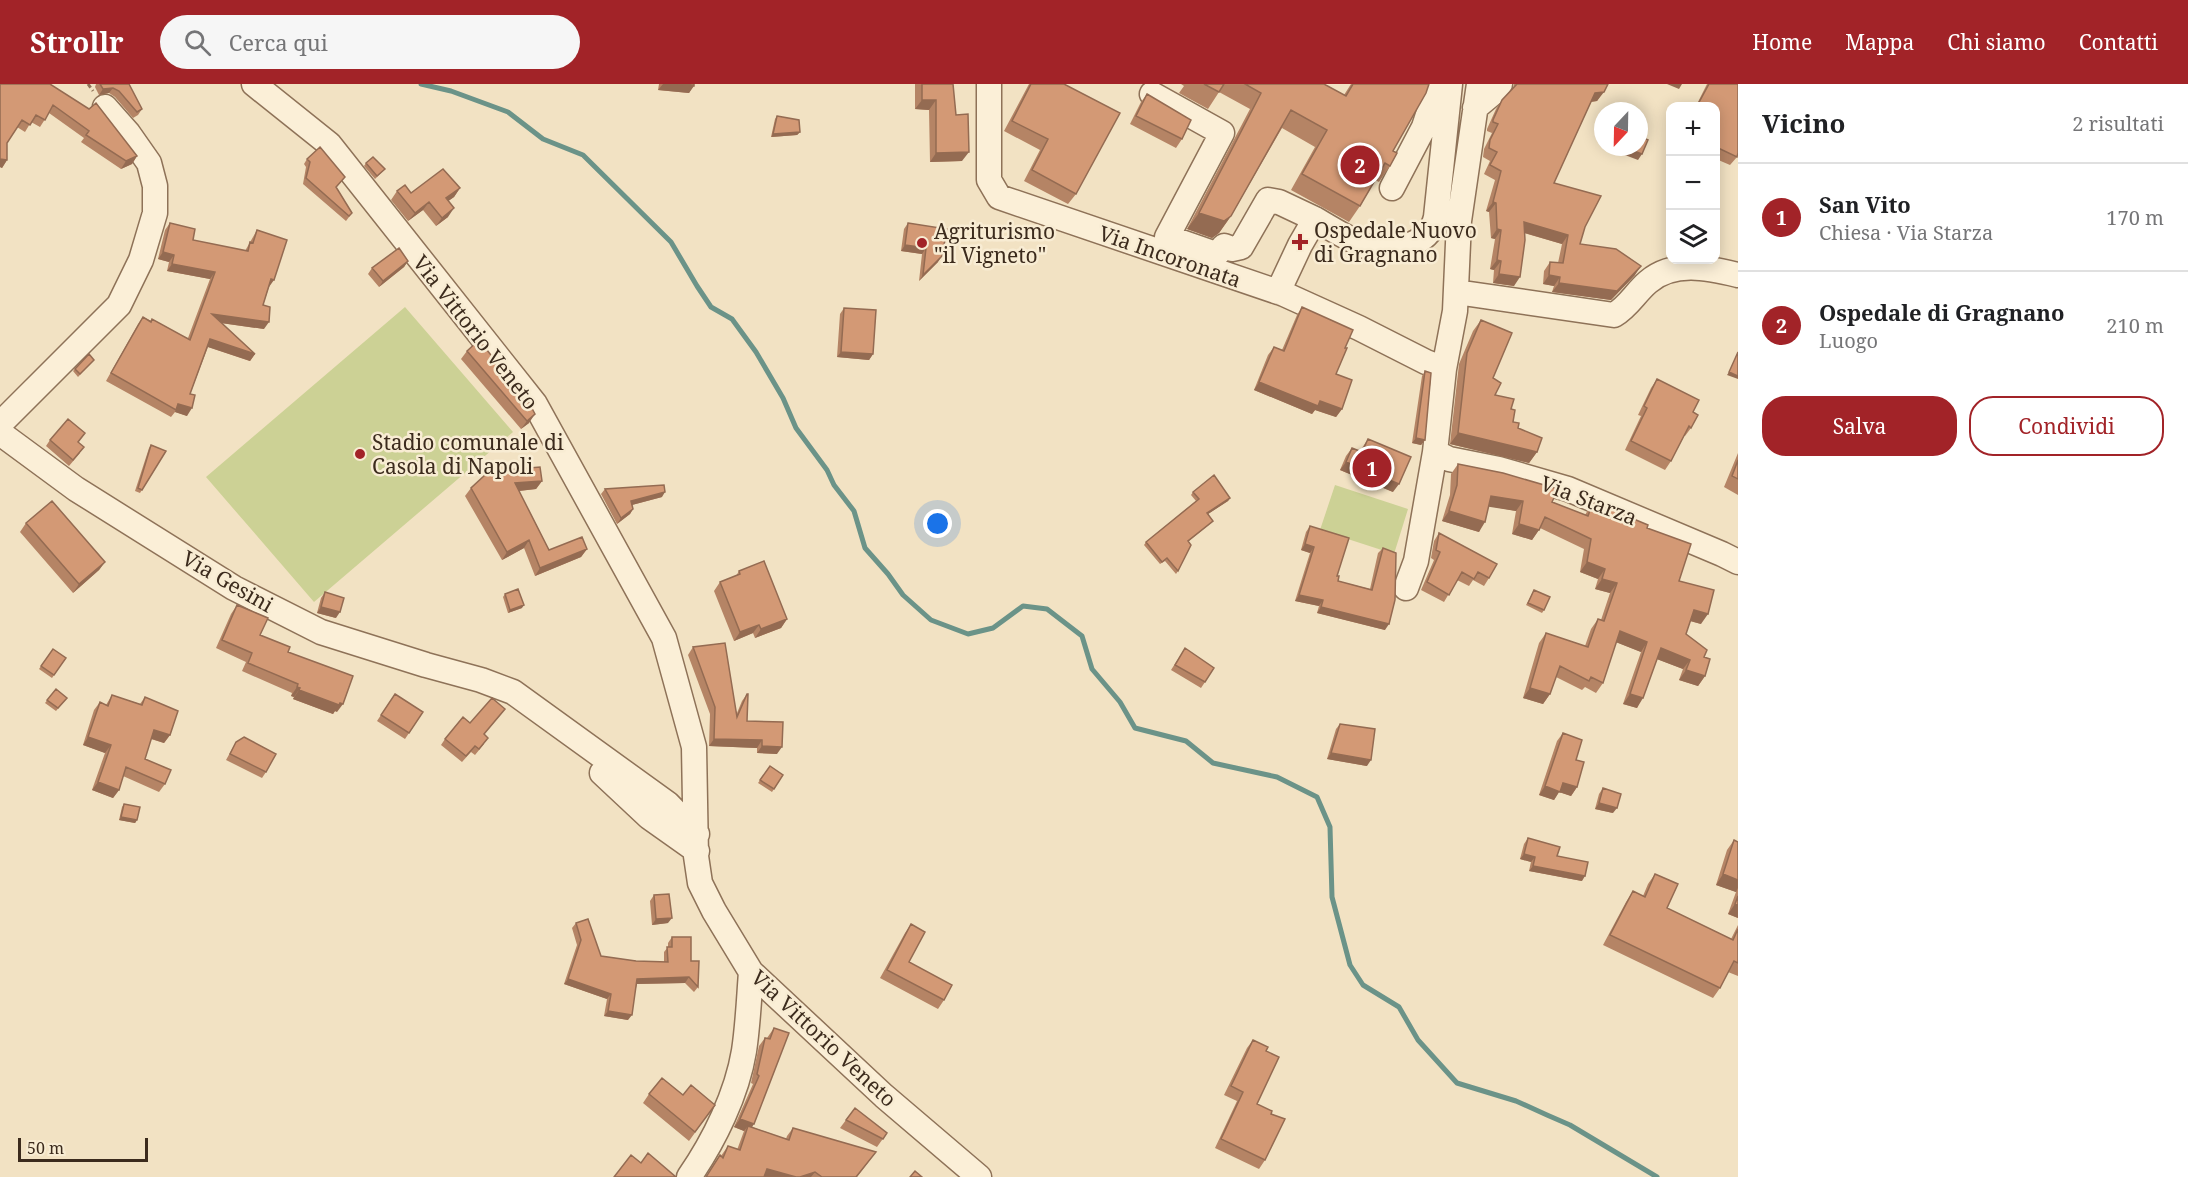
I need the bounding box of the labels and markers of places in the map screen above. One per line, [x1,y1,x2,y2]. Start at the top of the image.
pin: 2 [1340,142,1380,188]
place label: Ospedale Nuovo di Gragnano [1314,216,1477,268]
place label: Agriturismo "il Vigneto" [934,217,1055,269]
marker: Ospedale Nuovo di Gragnano [1291,233,1309,251]
marker: Agriturismo "il Vigneto" [915,236,929,250]
place label: Stadio comunale di Casola di Napoli [372,428,564,480]
pin: 1 [1352,446,1392,490]
marker: Stadio comunale di Casola di Napoli [353,447,367,461]

